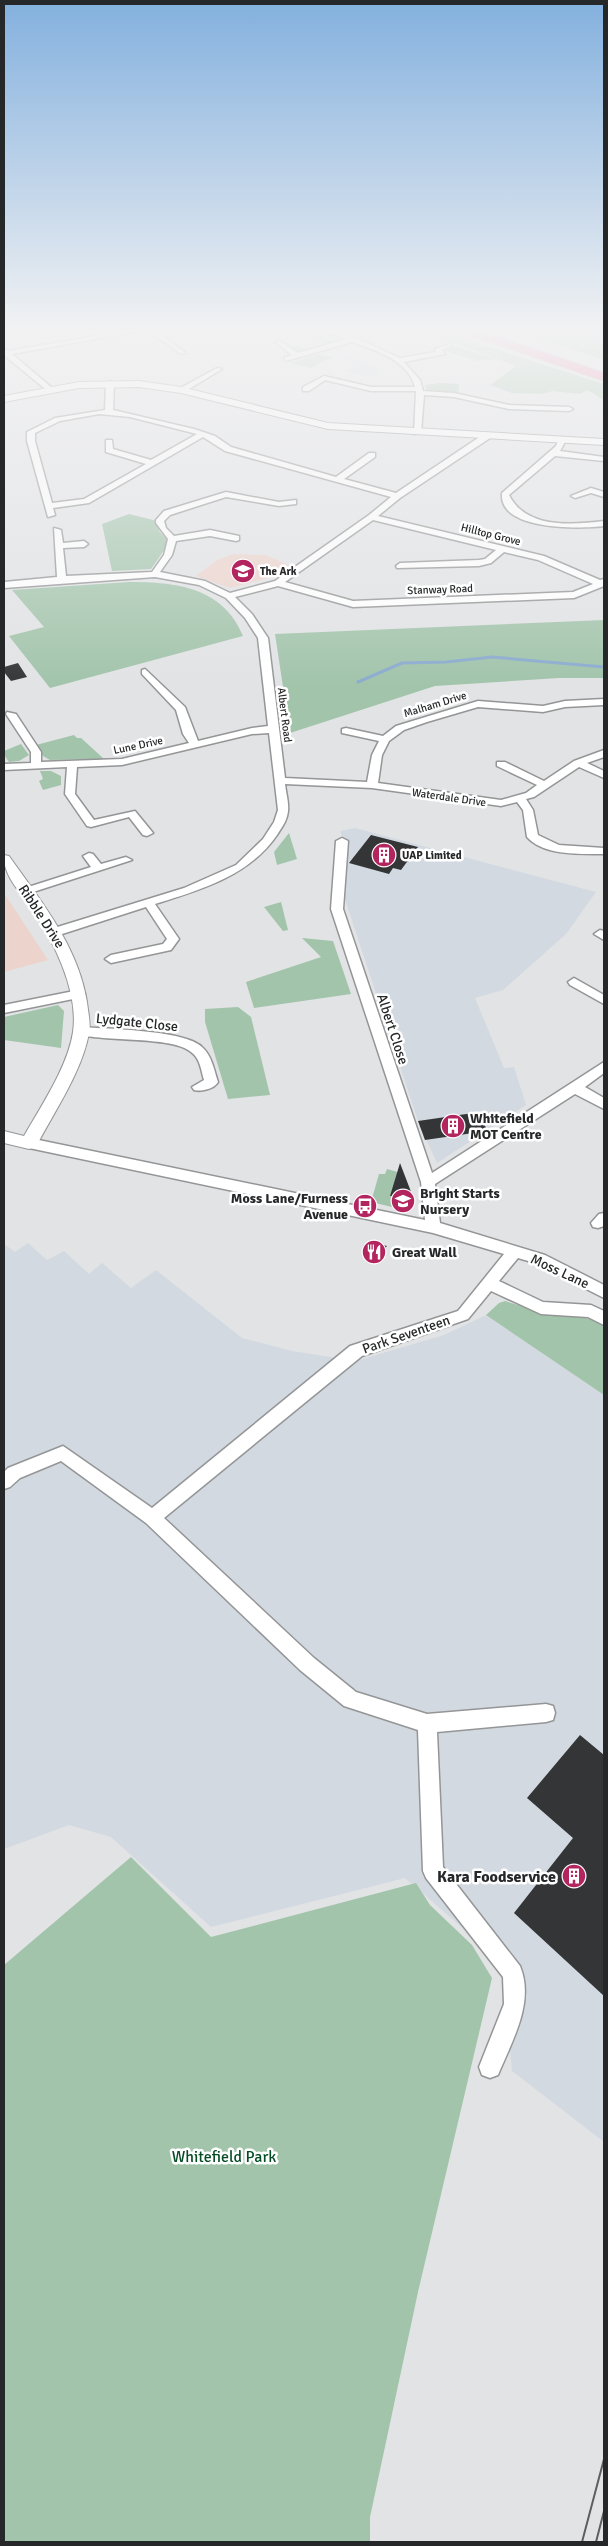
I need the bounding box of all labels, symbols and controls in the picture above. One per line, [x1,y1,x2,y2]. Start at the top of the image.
street label: Hilltop Grove [460,521,522,548]
school or university icon: The Ark [230,558,256,584]
place label: The Ark [260,565,297,578]
street label: Stanway Road [407,582,473,597]
street label: Albert Road [275,687,294,743]
street label: Malham Drive [402,689,468,720]
street label: Lune Drive [112,734,164,757]
street label: Waterdale Drive [411,786,487,809]
building icon: UAP Limited [371,842,397,868]
place label: UAP Limited [402,849,462,862]
street label: Ribble Drive [15,881,68,951]
street label: Albert Close [373,992,412,1067]
street label: Lydgate Close [95,1010,179,1035]
place label: Whitefield MOT Centre [470,1110,542,1143]
building icon: Whitefield MOT Centre [440,1113,466,1139]
place label: Bright Starts Nursery [420,1185,500,1218]
school or university icon: Bright Starts Nursery [390,1188,416,1214]
place label: Moss Lane/Furness Avenue [231,1190,348,1223]
bus stop icon: Moss Lane/Furness Avenue [352,1193,378,1219]
restaurant icon: Great Wall [361,1239,387,1265]
place label: Great Wall [392,1244,458,1261]
street label: Moss Lane [528,1250,592,1292]
street label: Park Seventeen [360,1311,452,1357]
building icon: Kara Foodservice [561,1863,587,1889]
place label: Kara Foodservice [437,1867,556,1887]
park label: Whitefield Park [172,2147,276,2167]

